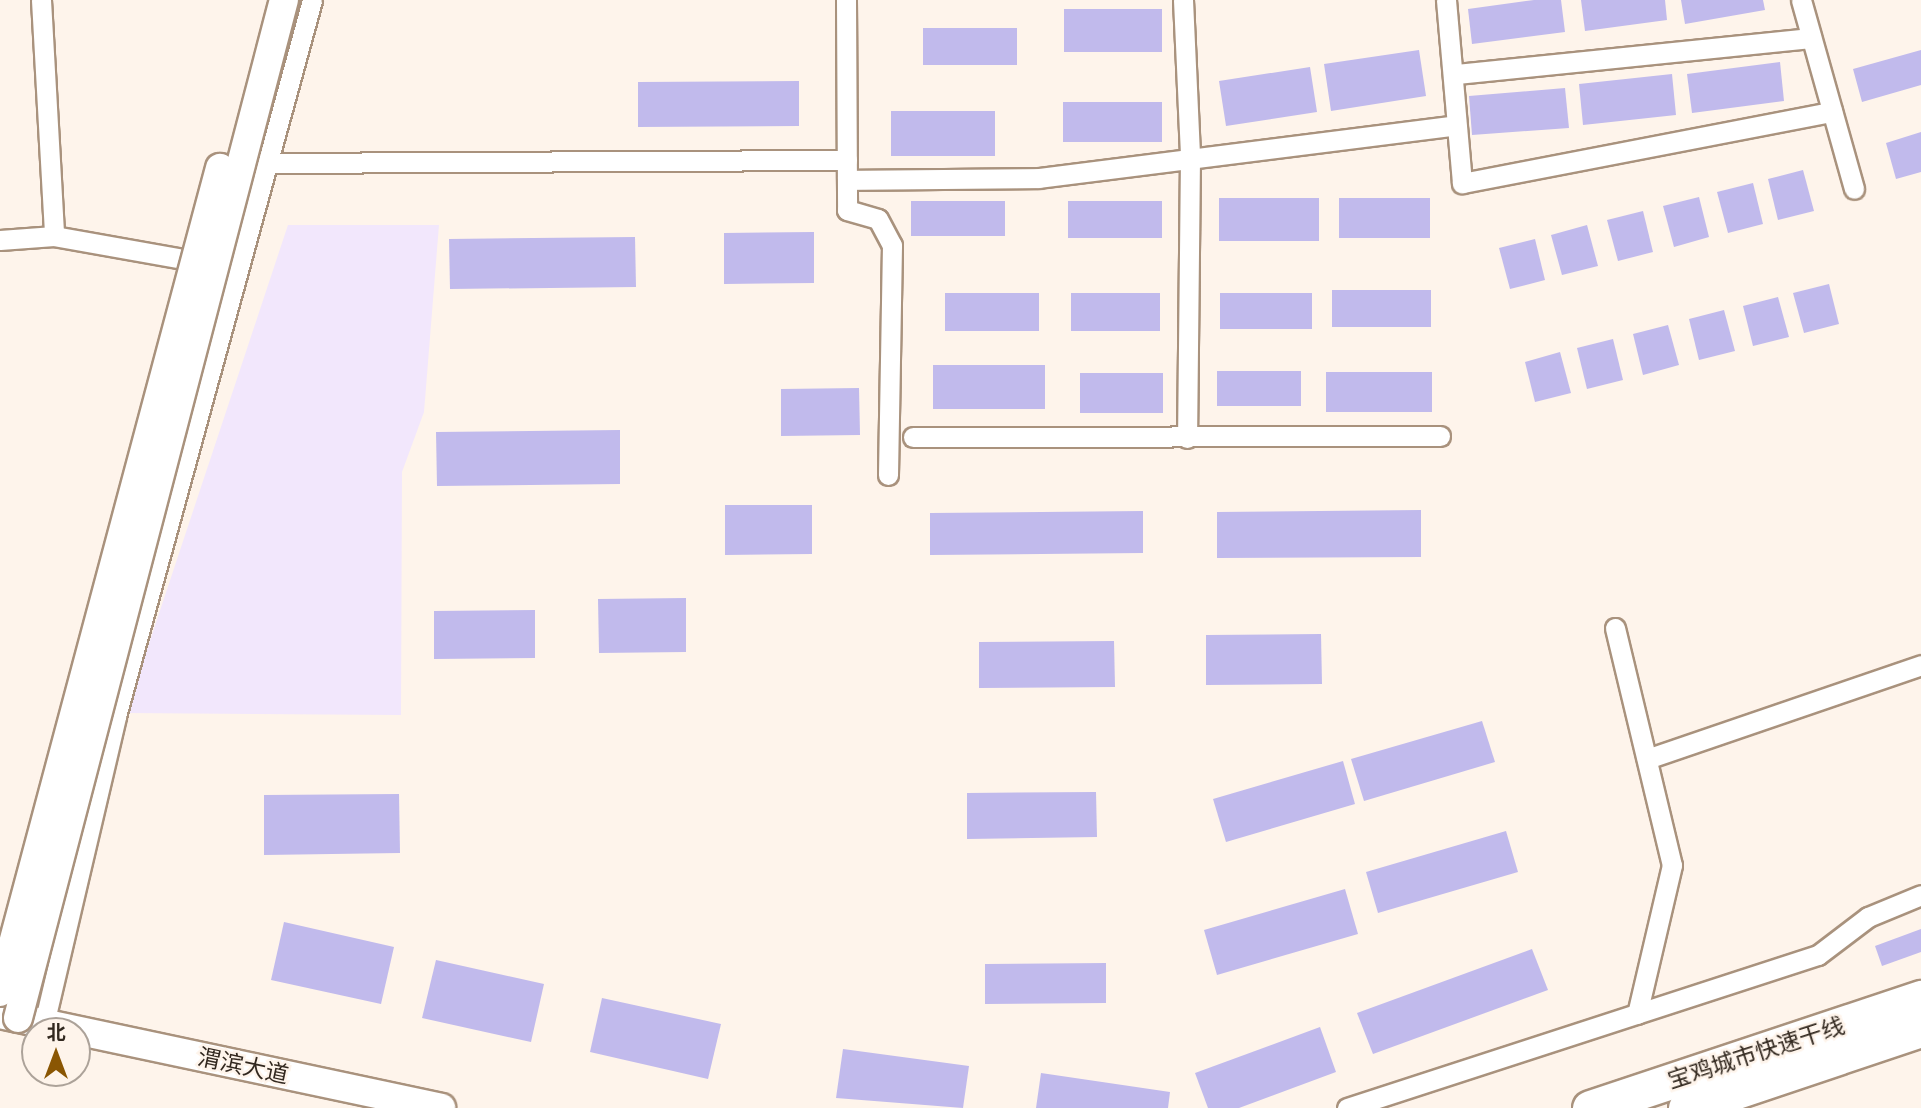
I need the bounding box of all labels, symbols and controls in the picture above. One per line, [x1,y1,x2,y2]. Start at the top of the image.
street label: 宝鸡城市快速干线 [1664,1011,1848,1095]
north arrow [21,1017,91,1087]
text: 北 [46,1020,66,1045]
street label: 渭滨大道 [195,1043,291,1089]

